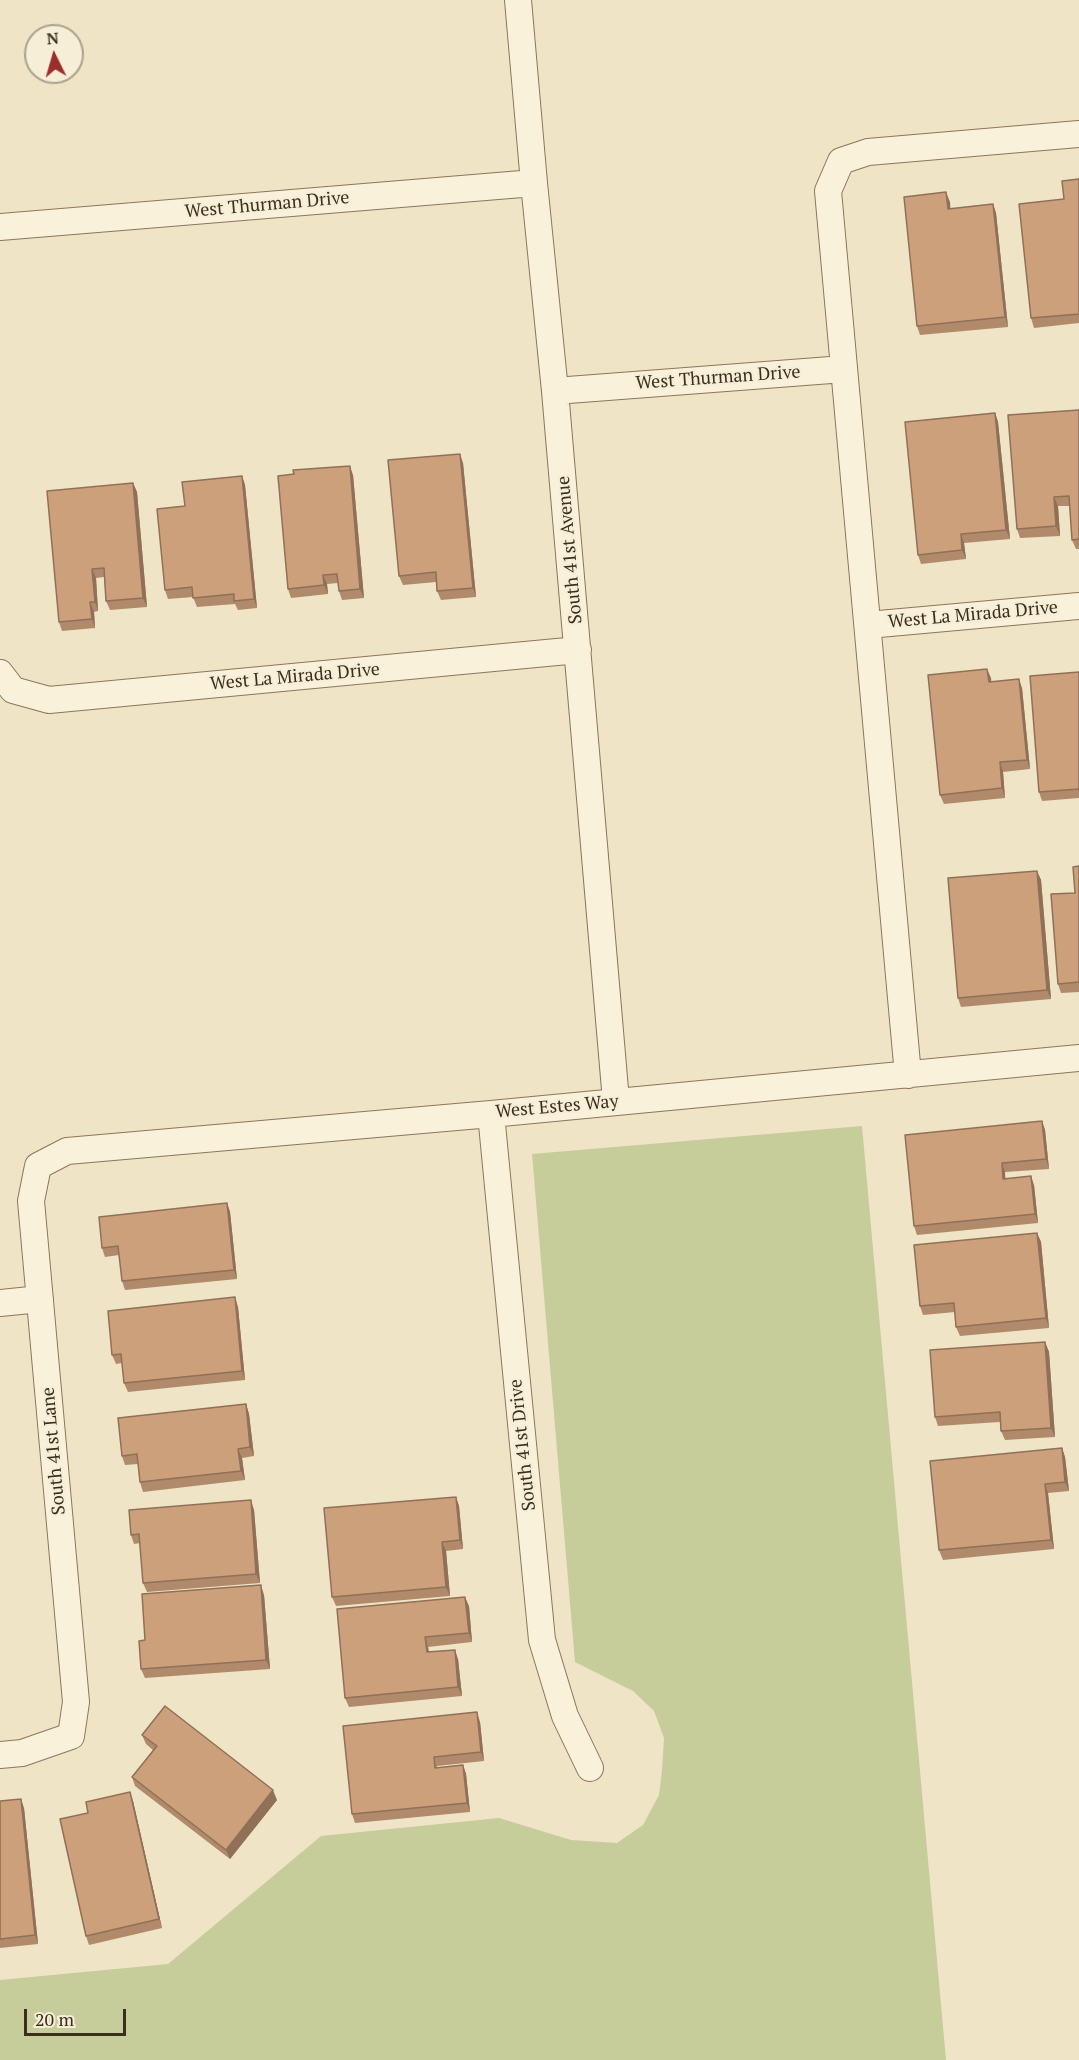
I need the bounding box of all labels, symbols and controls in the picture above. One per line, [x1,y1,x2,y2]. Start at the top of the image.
north arrow [24,24,84,84]
text: N [46,27,60,50]
street label: West Thurman Drive [184,187,350,223]
street label: West Thurman Drive [635,361,801,395]
street label: South 41st Avenue [553,475,587,625]
street label: West La Mirada Drive [887,597,1059,633]
street label: West La Mirada Drive [209,659,381,695]
street label: West Estes Way [495,1091,619,1123]
street label: South 41st Drive [505,1378,541,1512]
street label: South 41st Lane [38,1386,70,1516]
scale bar [27,1997,129,2035]
text: 20 m [35,2007,74,2031]

